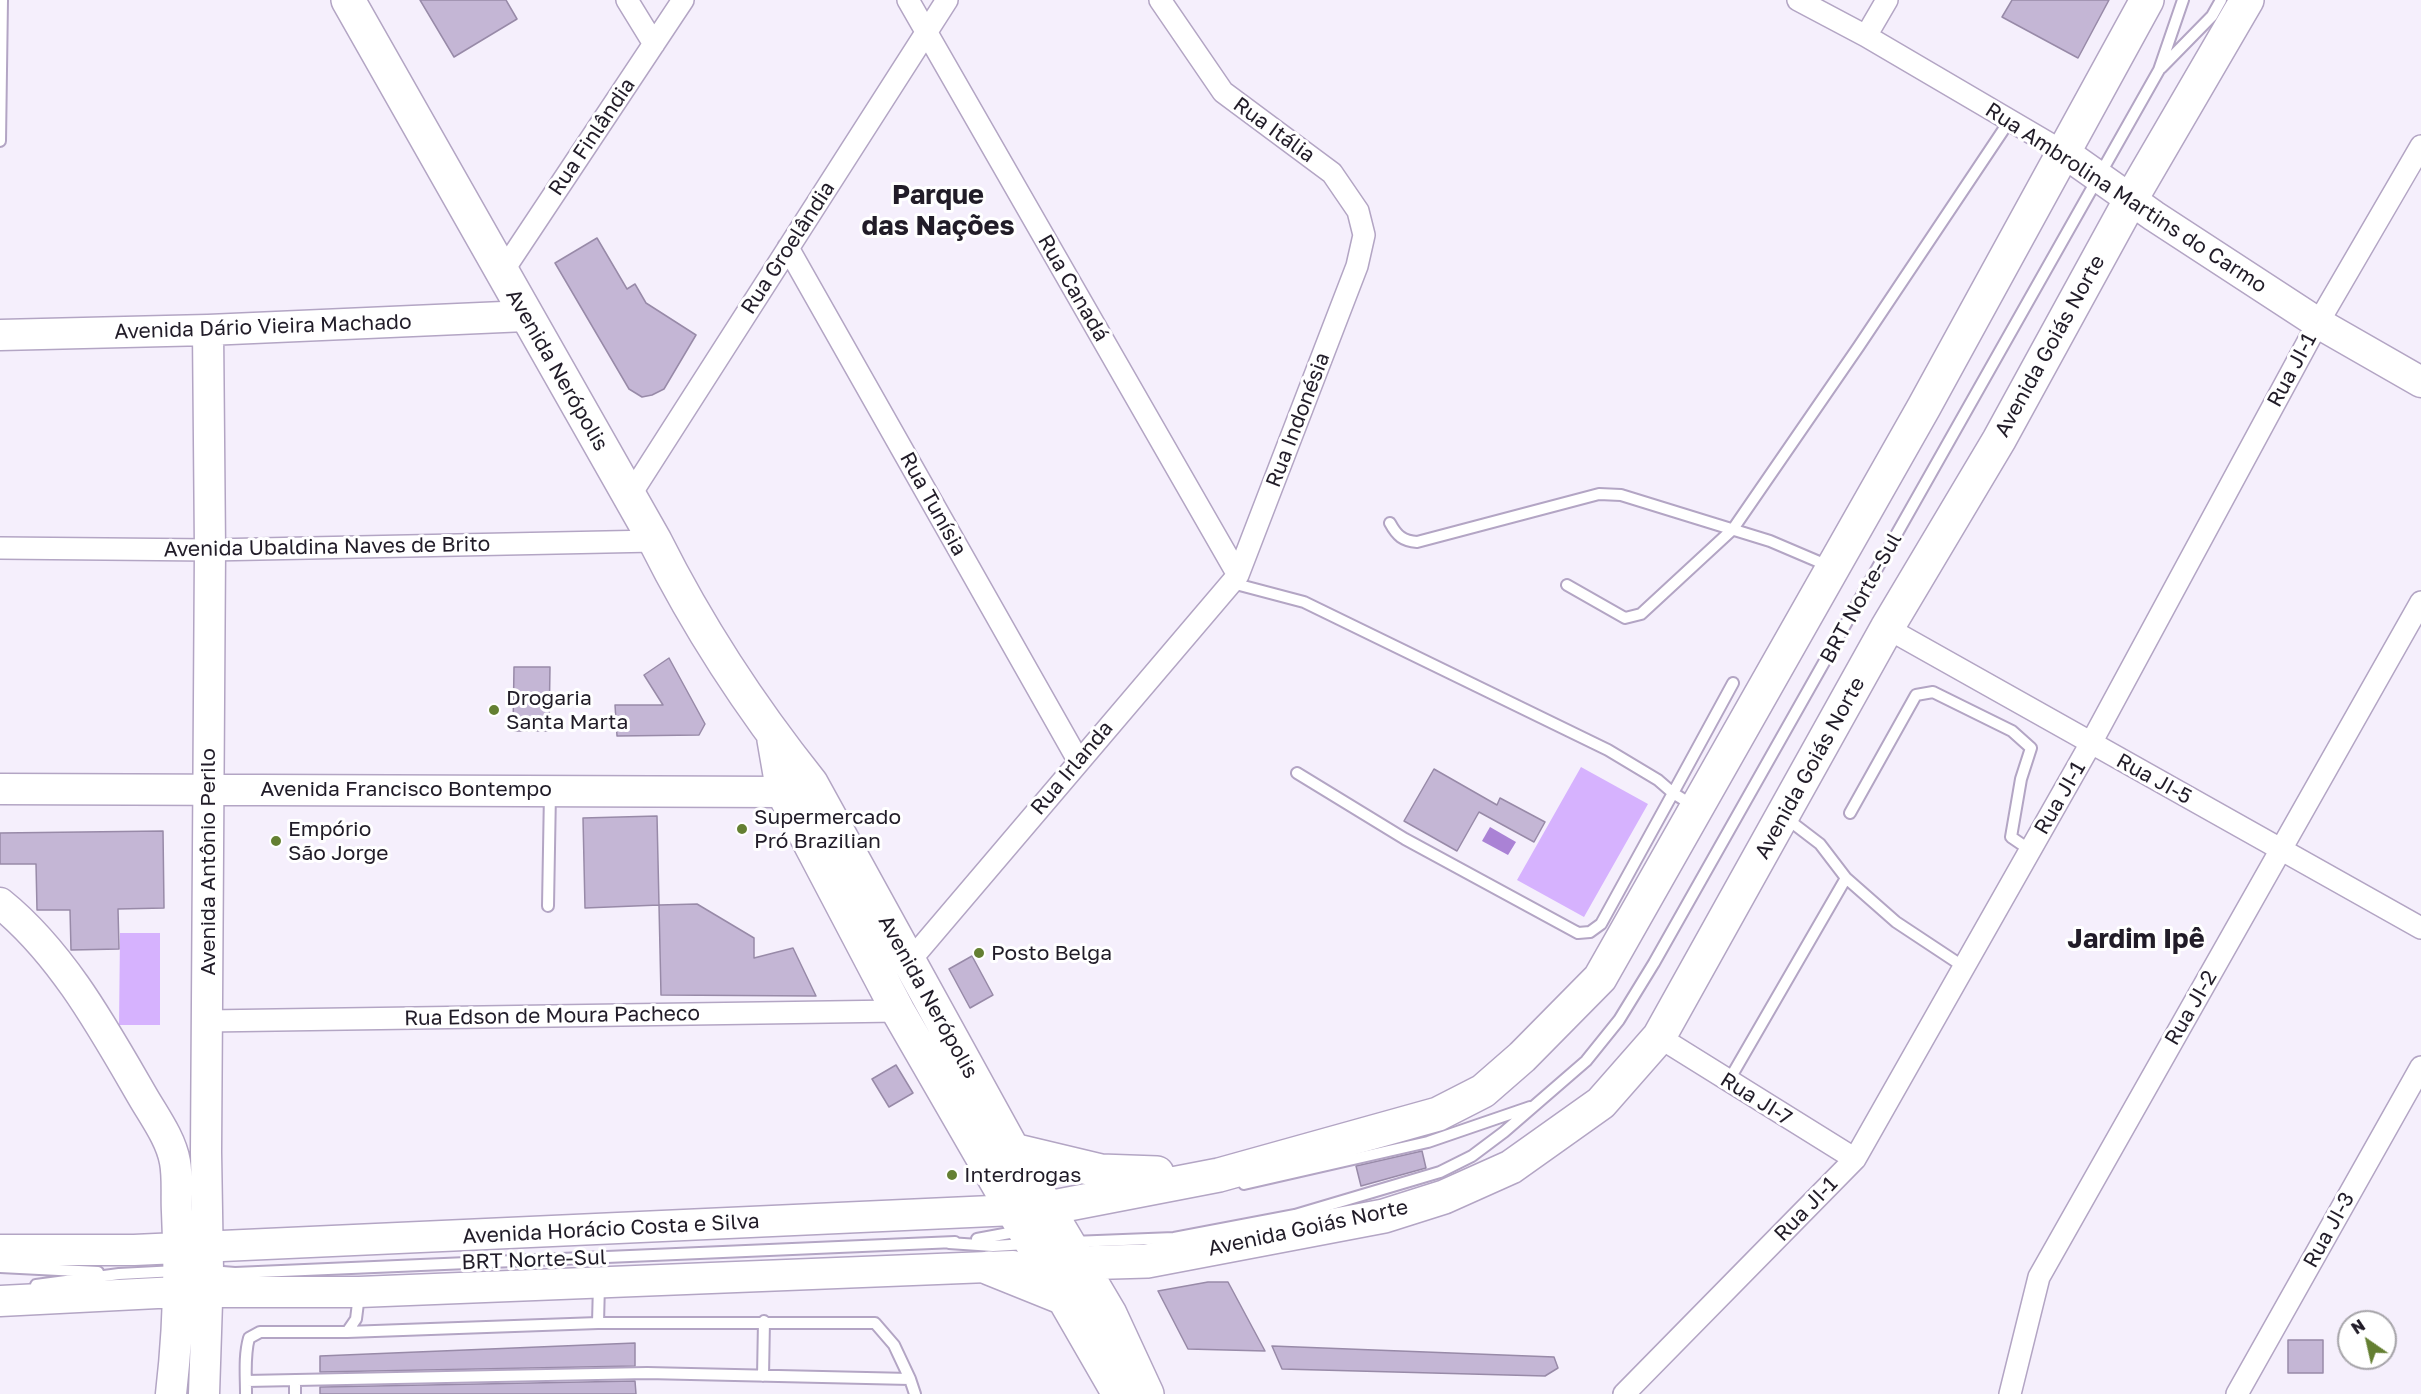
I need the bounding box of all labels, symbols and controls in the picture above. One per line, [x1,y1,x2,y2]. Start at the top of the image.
street label: Rua Finlândia [543,73,641,201]
street label: Rua Itália [1228,92,1320,168]
street label: Rua Ambrolina Martins do Carmo [1981,97,2271,299]
street label: Rua Groelândia [736,177,840,319]
district label: Parque das Nações [861,179,1015,242]
street label: Rua Canadá [1032,230,1114,346]
street label: Avenida Goiás Norte [1990,251,2110,441]
street label: Avenida Nerópolis [500,285,614,455]
street label: Avenida Dário Vieira Machado [114,309,412,345]
street label: Rua JI-1 [2262,329,2322,411]
street label: Rua Indonésia [1261,349,1335,491]
street label: Rua Tunísia [894,448,972,560]
street label: BRT Norte-Sul [1815,528,1907,668]
street label: Avenida Ubaldina Naves de Brito [163,532,491,562]
street label: Avenida Goiás Norte [1750,673,1870,863]
place label: Drogaria Santa Marta [506,685,628,735]
marker: Drogaria Santa Marta [487,703,501,717]
street label: Rua Irlanda [1025,716,1119,820]
street label: Avenida Antônio Perilo [195,748,221,976]
street label: Rua JI-5 [2112,748,2196,810]
street label: Rua JI-1 [2029,757,2091,839]
street label: Avenida Francisco Bontempo [260,776,552,802]
place label: Supermercado Pró Brazilian [754,804,901,854]
place label: Empório São Jorge [288,816,388,866]
marker: Supermercado Pró Brazilian [735,822,749,836]
marker: Empório São Jorge [269,834,283,848]
street label: Avenida Nerópolis [873,911,983,1083]
district label: Jardim Ipê [2067,923,2205,955]
place label: Posto Belga [991,940,1112,966]
marker: Posto Belga [972,946,986,960]
street label: Rua JI-2 [2160,966,2222,1050]
street label: Rua Edson de Moura Pacheco [404,1001,700,1031]
street label: Rua JI-7 [1715,1067,1797,1131]
place label: Interdrogas [964,1162,1081,1188]
marker: Interdrogas [945,1168,959,1182]
street label: Rua JI-1 [1769,1171,1843,1247]
street label: Rua JI-3 [2298,1188,2360,1272]
street label: Avenida Goiás Norte [1206,1194,1410,1262]
street label: Avenida Horácio Costa e Silva [462,1209,760,1249]
street label: BRT Norte-Sul [461,1245,607,1275]
north arrow [2337,1310,2397,1370]
text: N [2347,1315,2369,1338]

